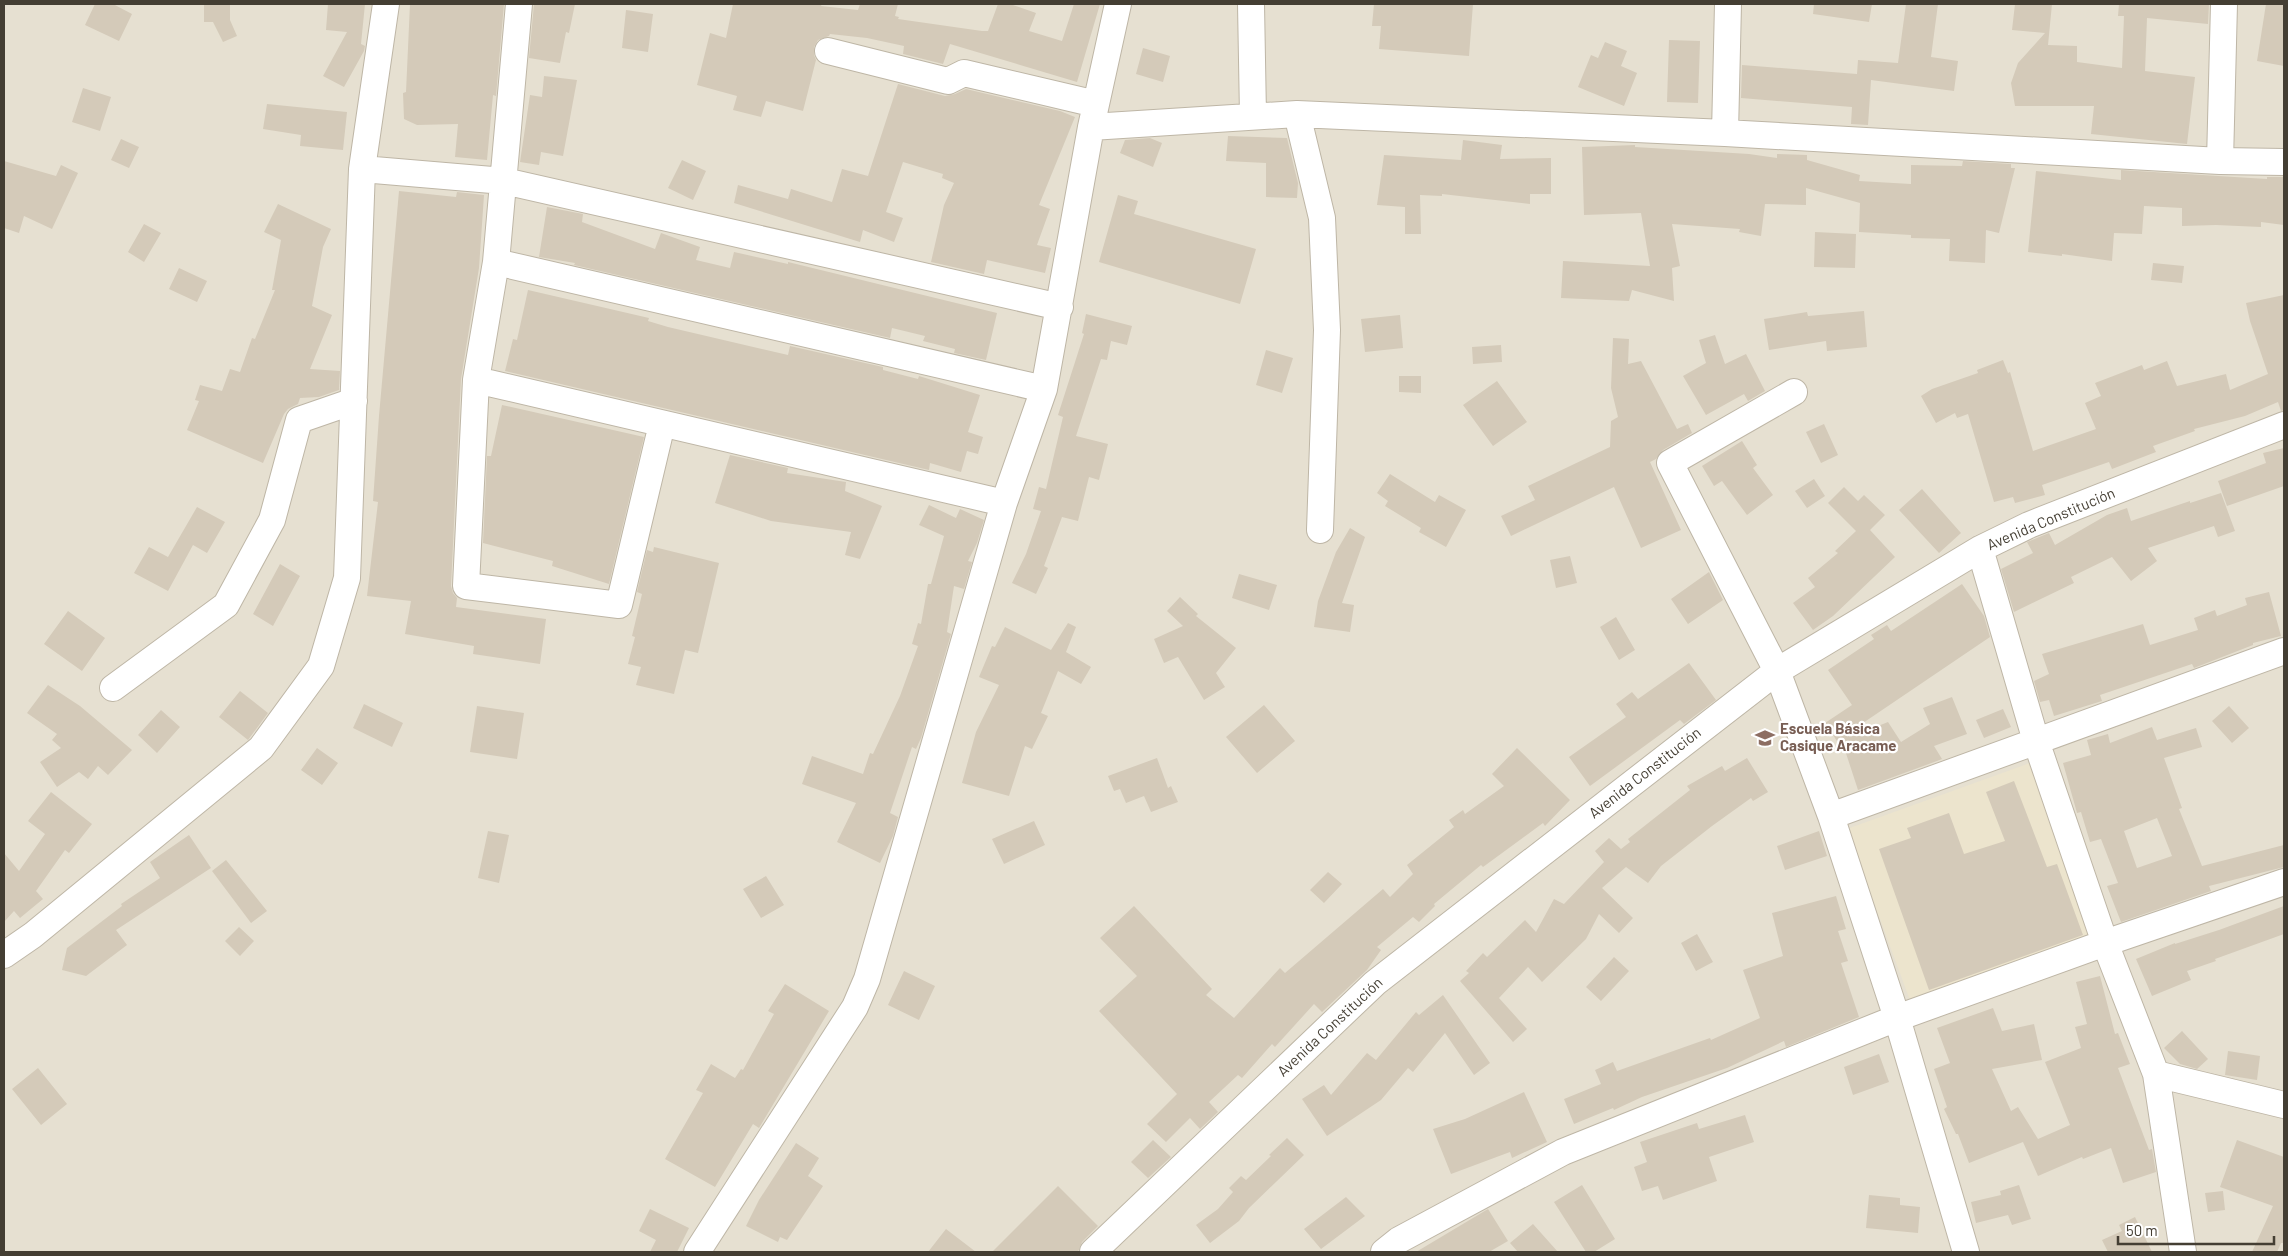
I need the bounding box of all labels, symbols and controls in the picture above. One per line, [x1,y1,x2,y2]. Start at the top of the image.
street label: Avenida Constitución [1984,483,2117,553]
place label: Escuela Básica Casique Aracame [1780,719,1897,754]
street label: Avenida Constitución [1585,723,1704,822]
school or university icon: Escuela Básica Casique Aracame [1754,727,1776,749]
street label: Avenida Constitución [1273,973,1386,1080]
scale bar [2118,1214,2274,1246]
text: 50 m [2126,1221,2158,1239]

